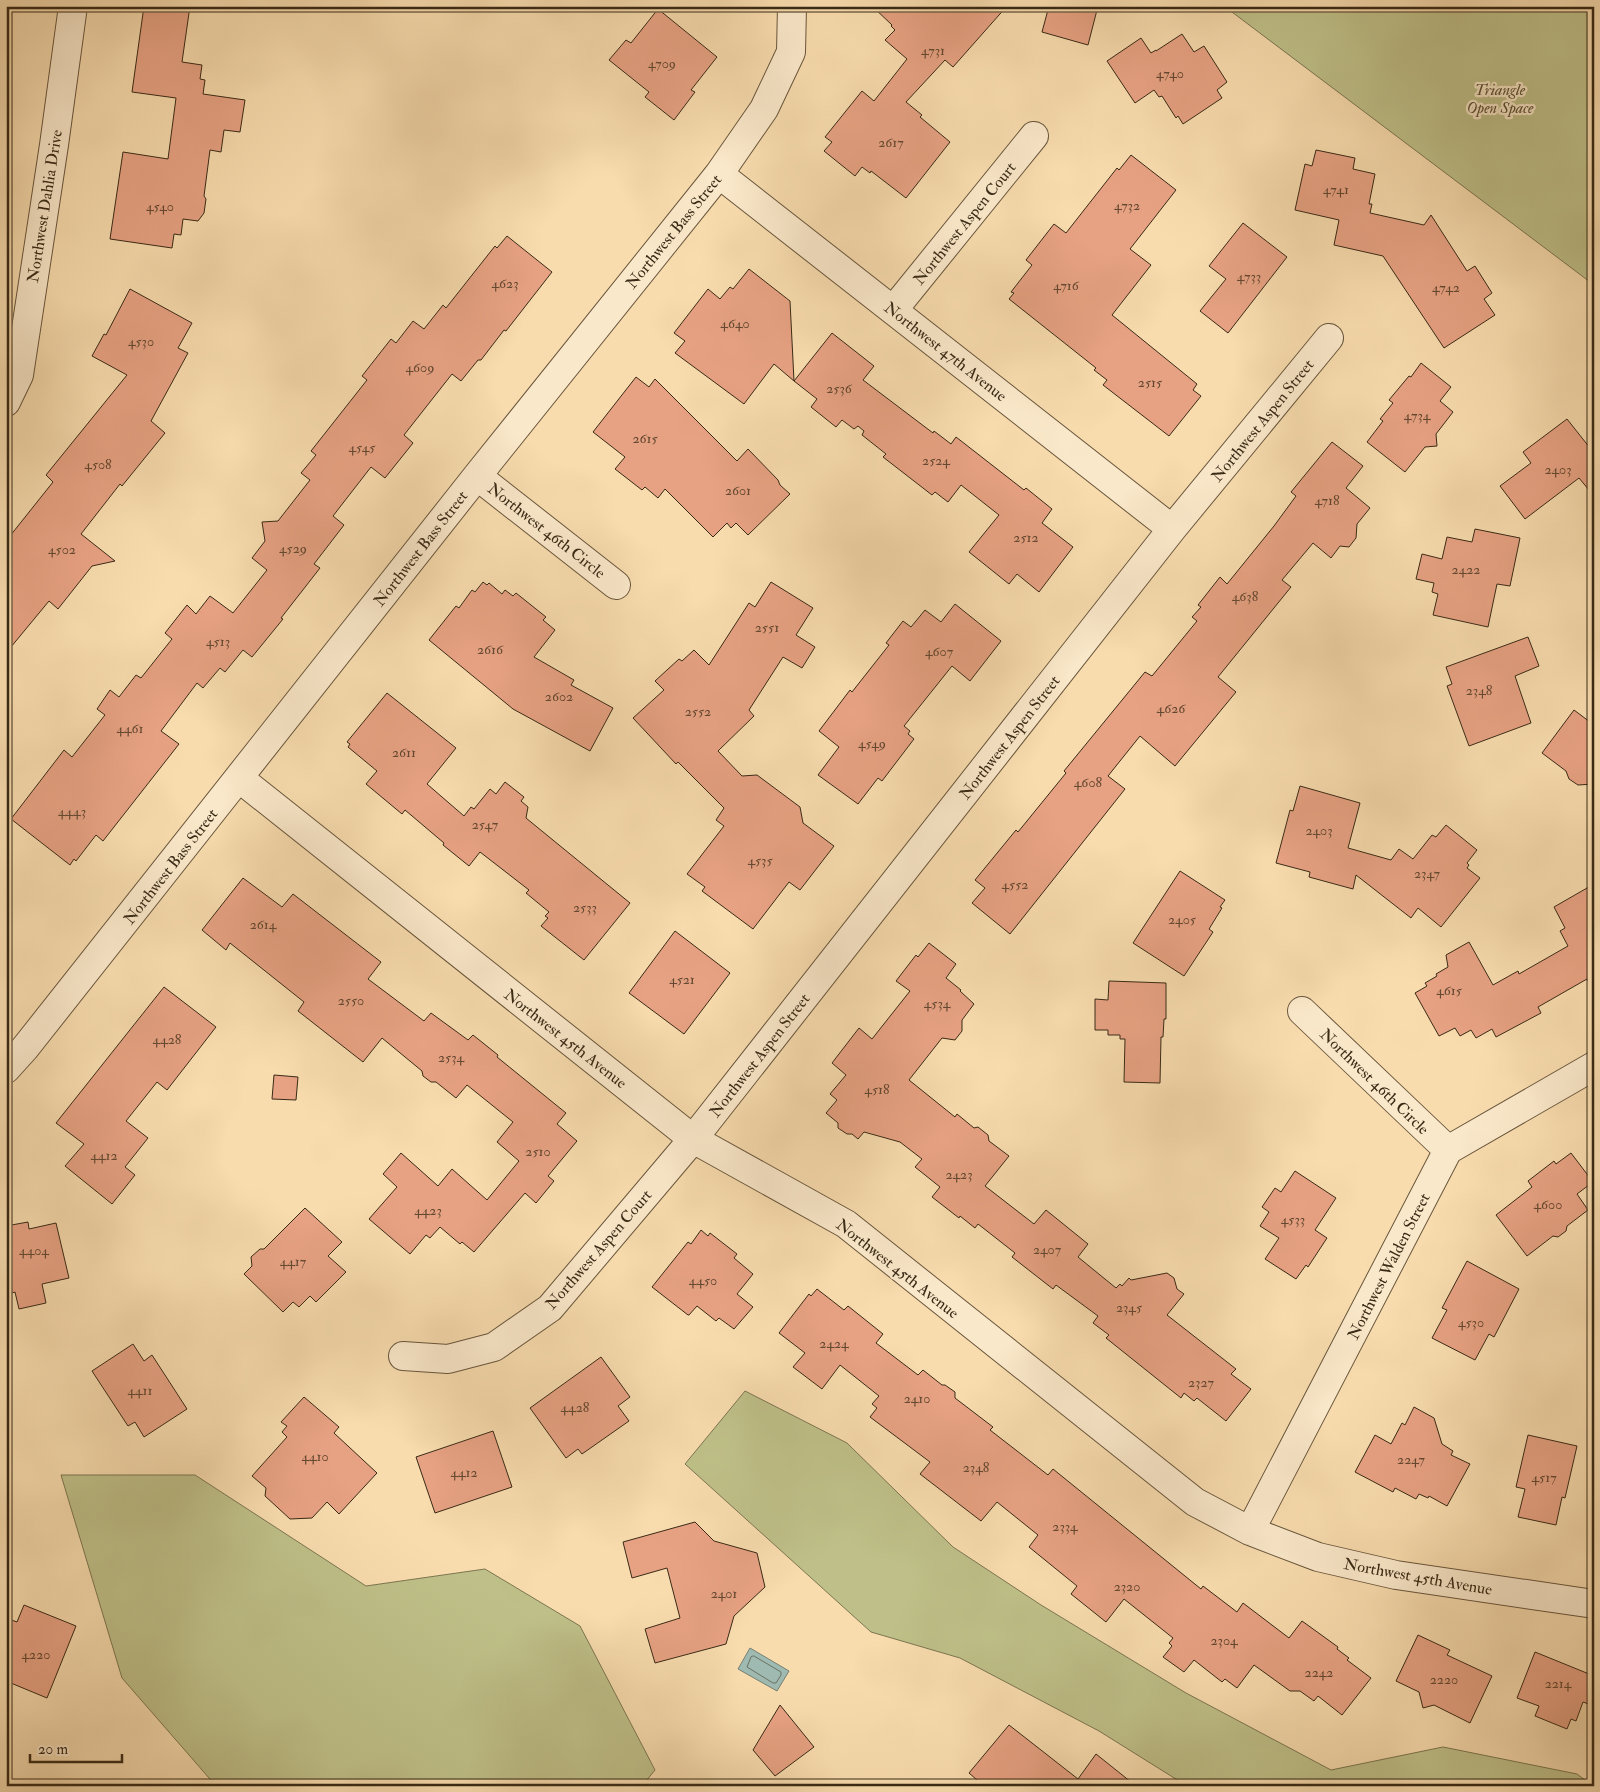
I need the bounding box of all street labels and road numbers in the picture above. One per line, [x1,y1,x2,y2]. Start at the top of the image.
street label: Northwest Dahlia Drive [23,128,67,284]
street label: Northwest Aspen Court [909,158,1021,290]
street label: Northwest Bass Street [621,170,726,293]
street label: Northwest 47th Avenue [880,298,1011,406]
street label: Northwest Aspen Street [1207,355,1319,487]
street label: Northwest 46th Circle [483,479,610,583]
street label: Northwest Bass Street [369,487,472,611]
street label: Northwest Aspen Street [955,672,1065,804]
street label: Northwest Bass Street [119,805,222,929]
street label: Northwest 45th Avenue [500,985,631,1093]
street label: Northwest Aspen Street [705,990,815,1122]
street label: Northwest 46th Circle [1316,1024,1433,1139]
street label: Northwest Aspen Court [541,1186,657,1314]
street label: Northwest Walden Street [1343,1190,1435,1343]
street label: Northwest 45th Avenue [832,1215,963,1323]
street label: Northwest 45th Avenue [1342,1554,1494,1600]

